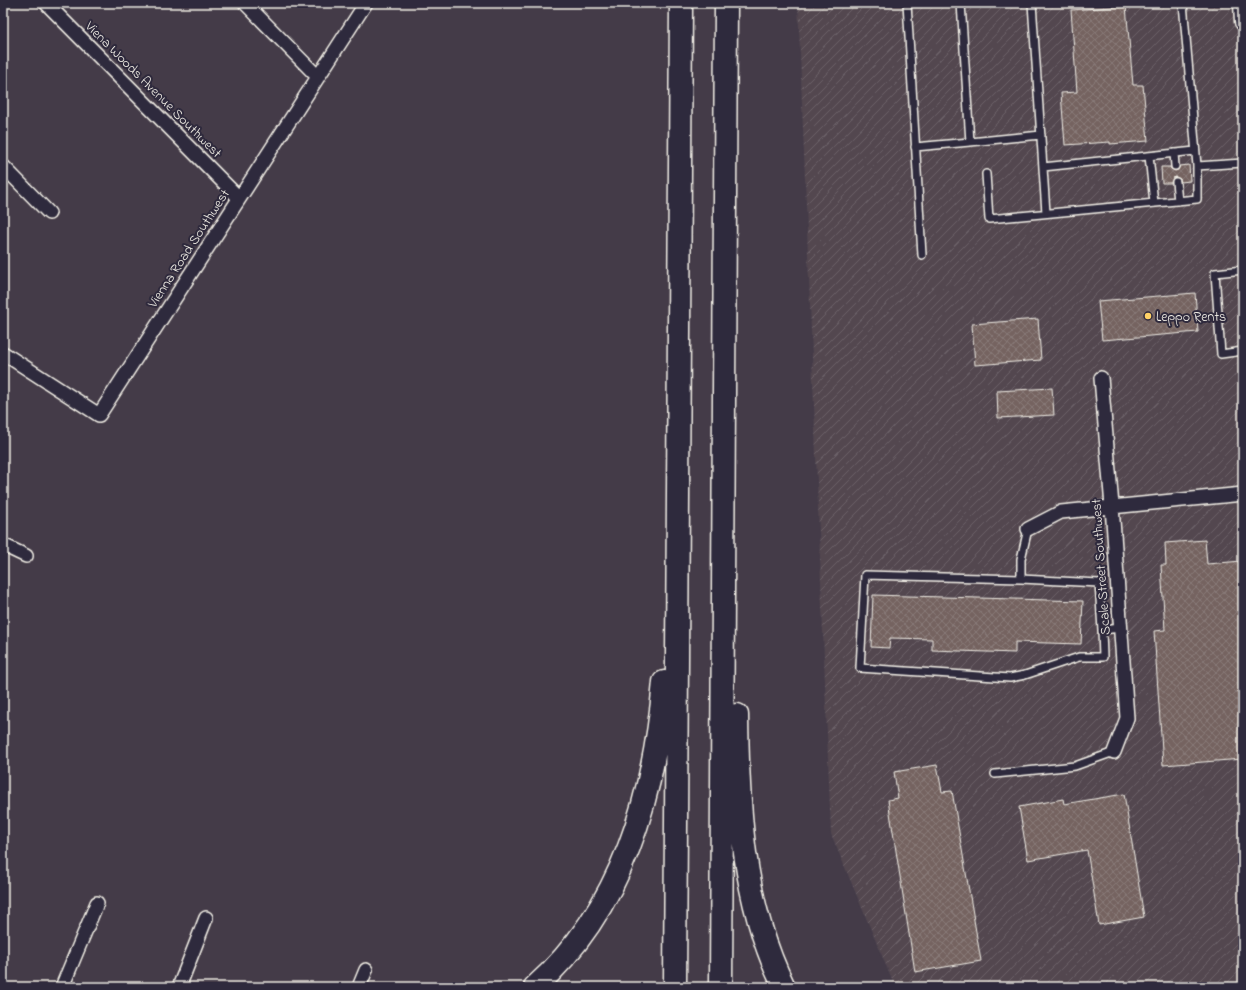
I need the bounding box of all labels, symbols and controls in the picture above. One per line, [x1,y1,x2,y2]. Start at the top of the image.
street label: Viena Woods Avenue Southwest [79,16,226,164]
street label: Vienna Road Southwest [142,185,236,313]
place label: Leppo Rents [1156,307,1226,328]
marker: Leppo Rents [1143,311,1153,321]
street label: Scale Street Southwest [1086,498,1117,636]

